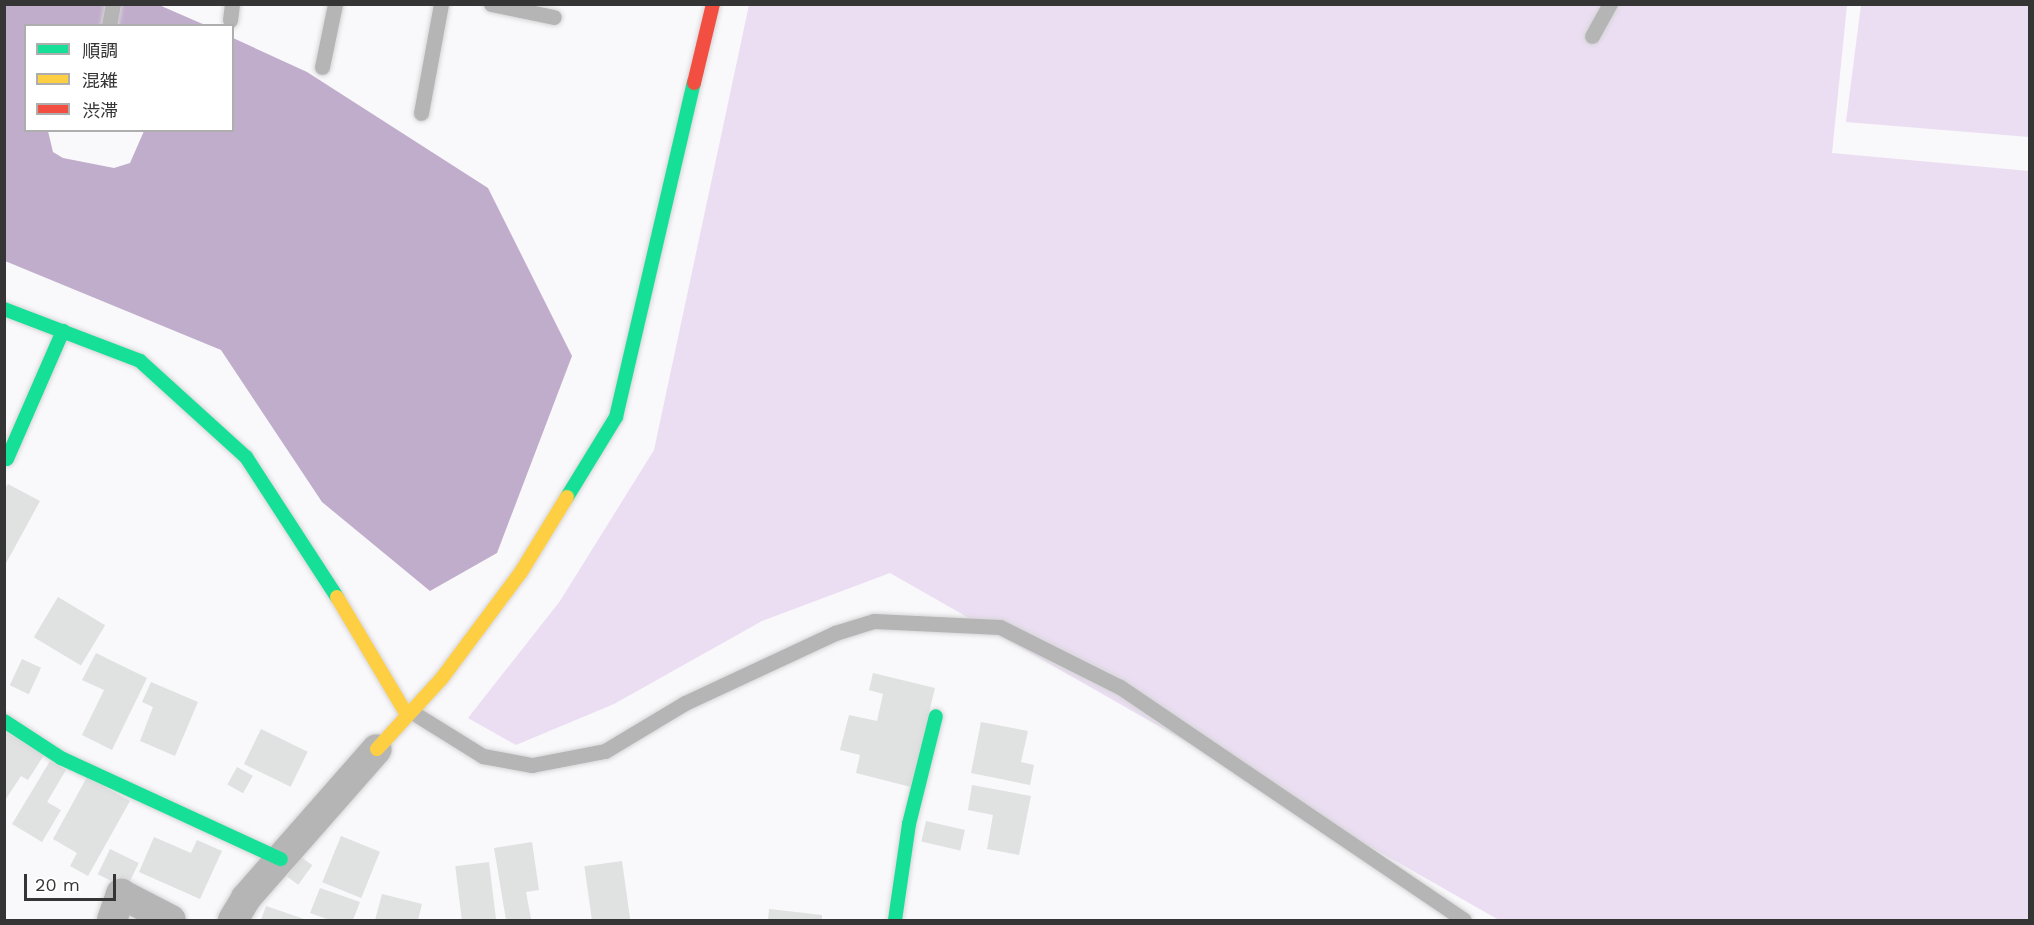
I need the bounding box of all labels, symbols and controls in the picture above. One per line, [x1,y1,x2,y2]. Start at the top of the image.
legend [24,24,234,132]
text: 順調 [82,40,118,61]
text: 混雑 [82,70,118,91]
text: 渋滞 [82,100,118,121]
scale bar [27,862,118,900]
text: 20 m [35,874,80,895]

